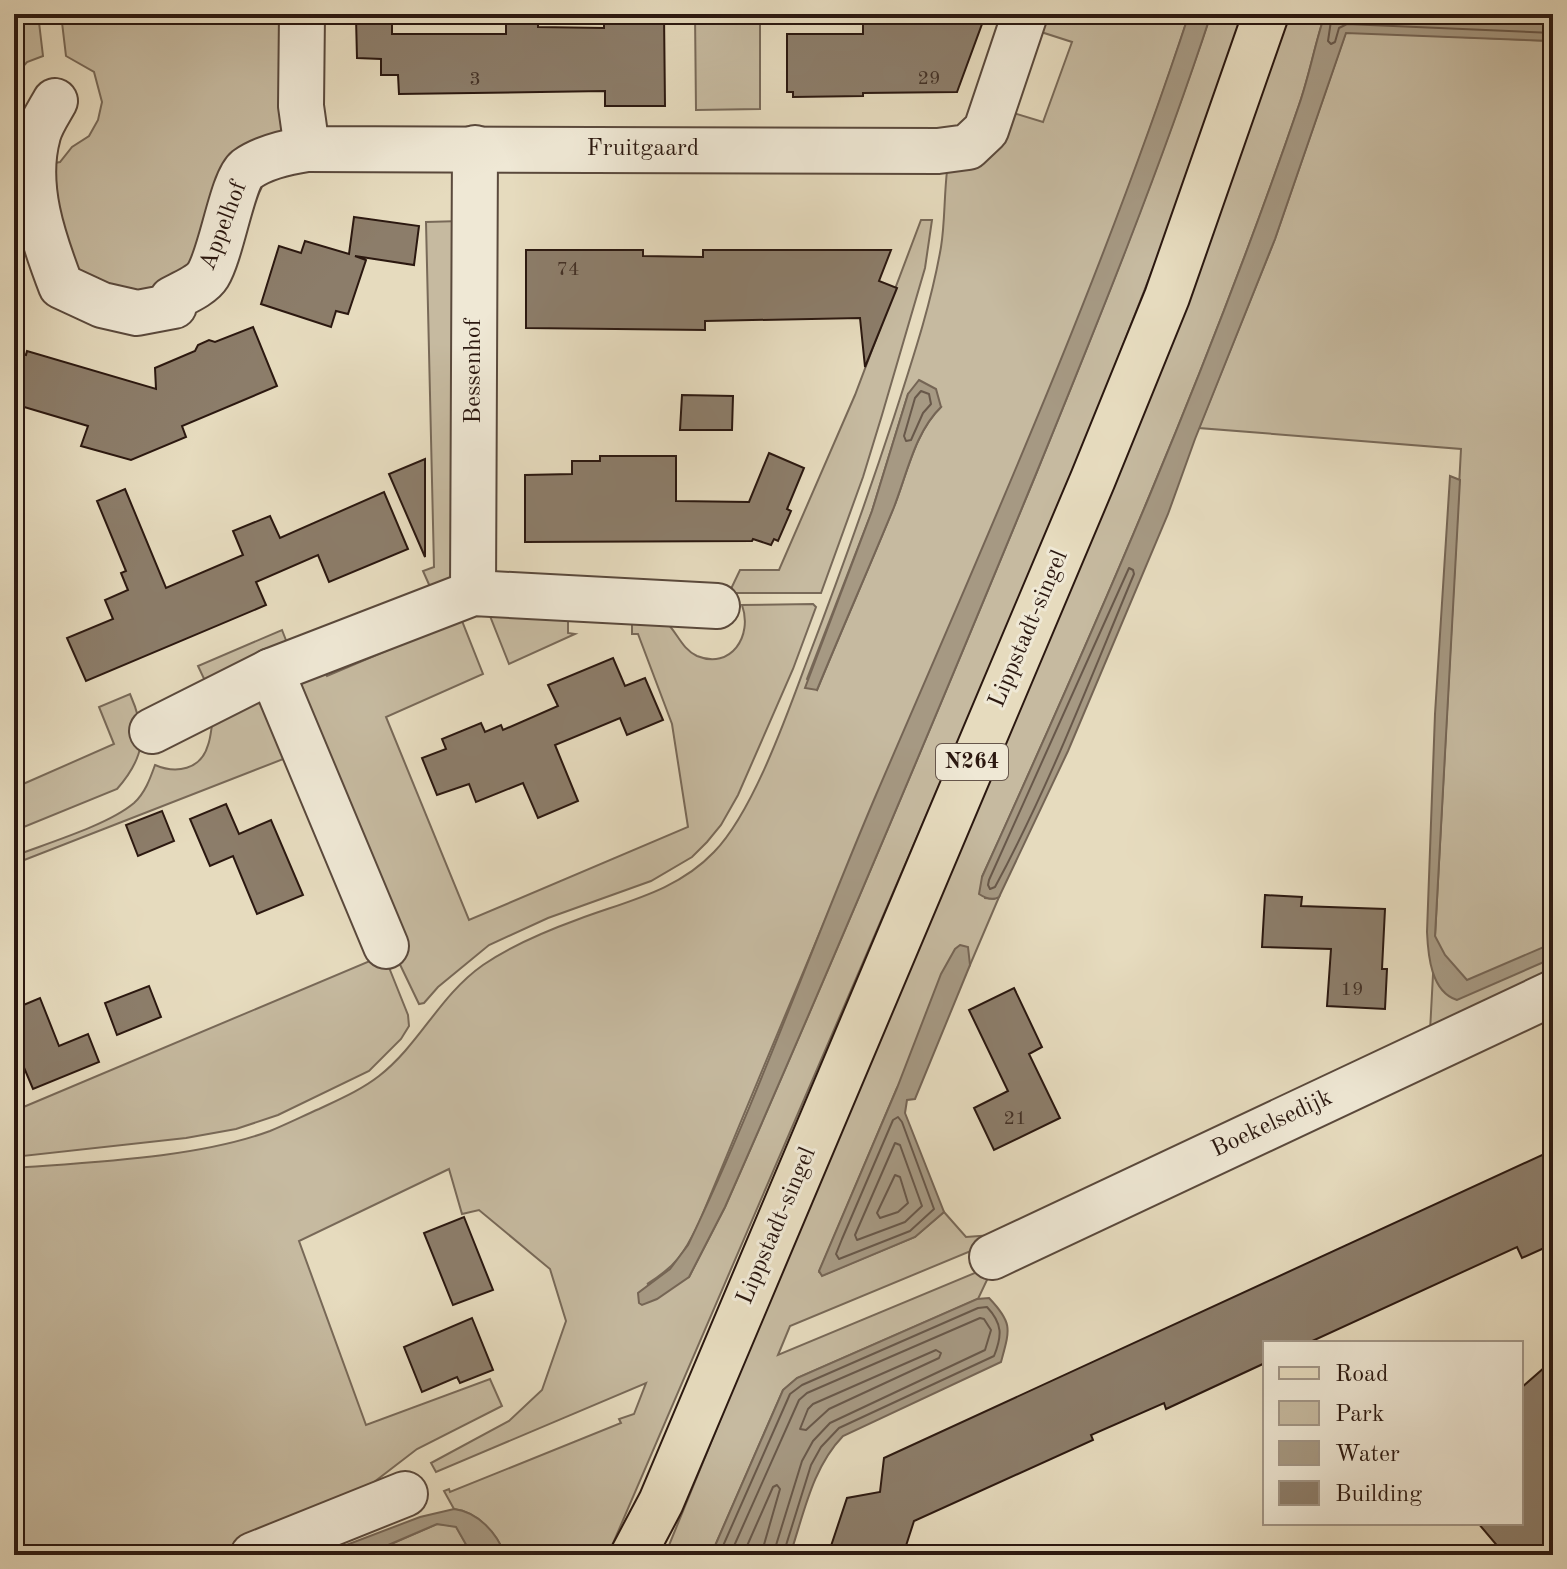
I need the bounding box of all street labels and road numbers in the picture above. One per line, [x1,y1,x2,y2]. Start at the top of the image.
street label: Fruitgaard [587,137,699,161]
street label: Appelhof [196,177,252,274]
street label: Bessenhof [462,317,486,424]
street label: Lippstadt-singel [985,547,1073,711]
road number: N264 [936,744,1008,780]
street label: Boekelsedijk [1208,1086,1336,1162]
street label: Lippstadt-singel [733,1144,821,1308]

